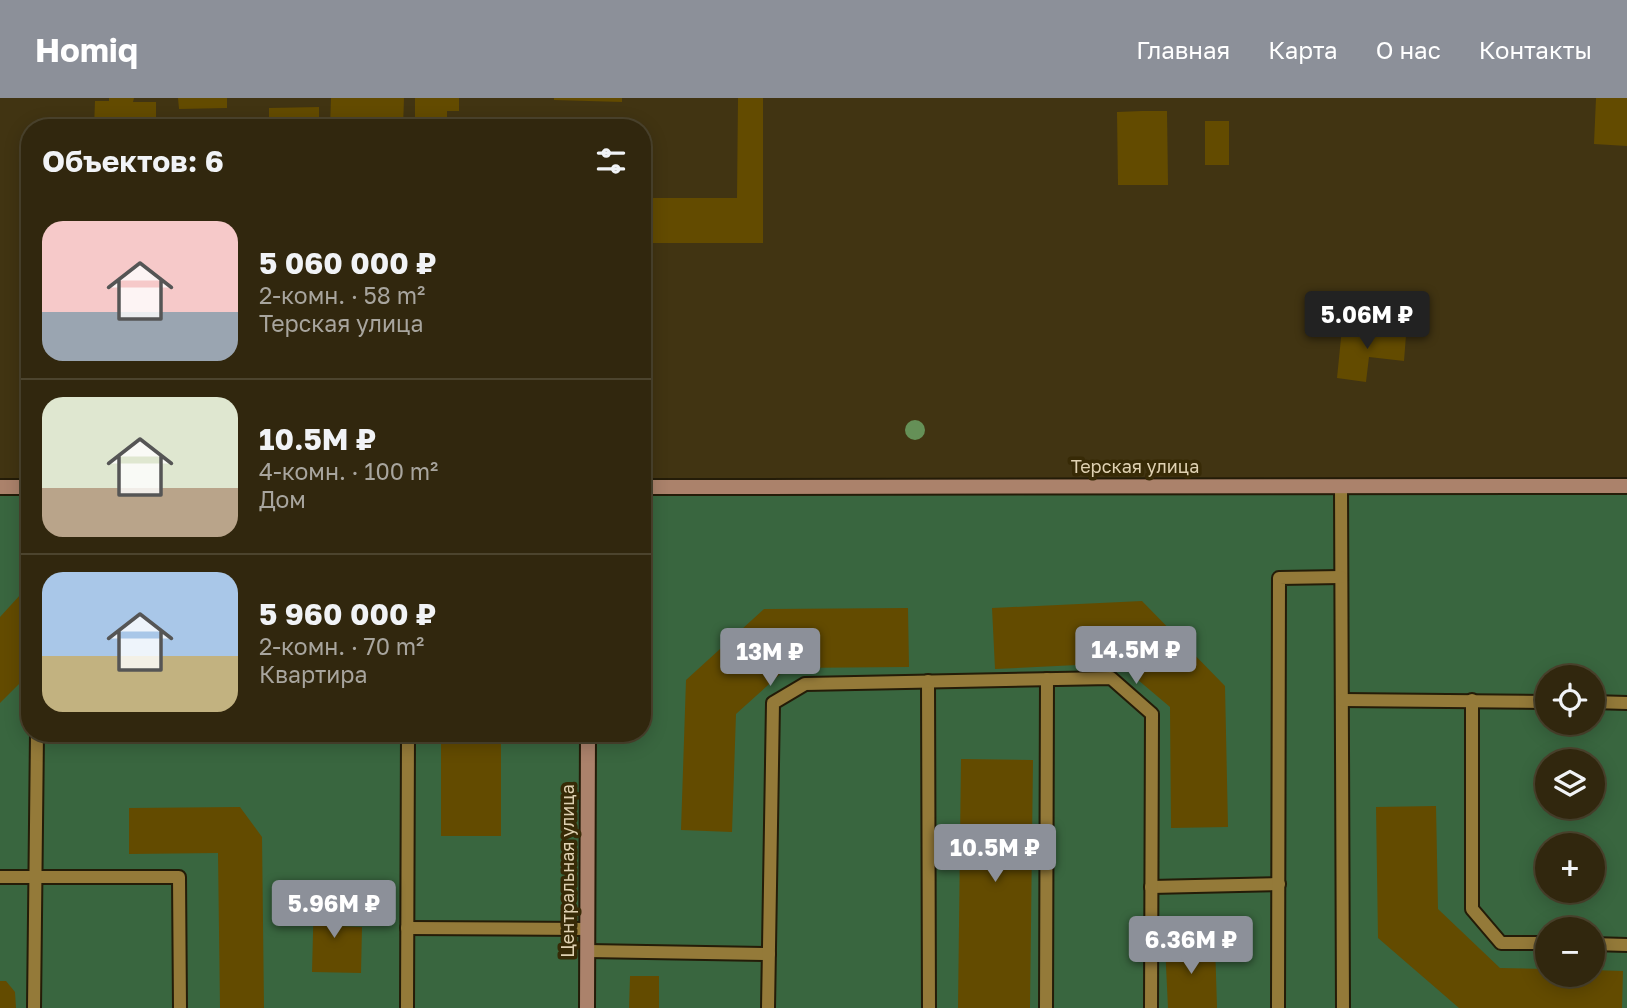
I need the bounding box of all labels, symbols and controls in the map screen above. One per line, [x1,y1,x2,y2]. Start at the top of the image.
text: Homiq [35,30,138,69]
text: Главная [1136,35,1230,64]
text: Карта [1268,35,1338,64]
text: О нас [1376,35,1441,64]
text: Контакты [1479,35,1592,64]
icon: filters [592,142,630,180]
text: Объектов: 6 [42,143,224,179]
text: 5 060 000 ₽ [259,245,437,281]
icon: home [98,249,182,333]
text: 2-комн. · 58 m² [259,281,425,309]
pin: 5.06M ₽ [1302,292,1432,351]
text: 5.06M ₽ [1321,300,1413,328]
text: Терская улица [259,309,423,337]
text: 10.5M ₽ [259,421,376,457]
icon: home [98,425,182,509]
street label: Терская улица [1071,455,1199,477]
text: 4-комн. · 100 m² [259,457,438,485]
text: Дом [259,485,306,513]
text: 5 960 000 ₽ [259,596,436,632]
icon: home [98,600,182,684]
pin: 14.5M ₽ [1071,626,1201,686]
pin: 13M ₽ [721,628,819,688]
text: 2-комн. · 70 m² [259,632,424,660]
text: 14.5M ₽ [1091,635,1181,663]
text: 13M ₽ [736,637,804,665]
text: Квартира [259,660,367,688]
map controls [1535,665,1605,987]
button: locate [1535,665,1605,735]
button: layers [1535,749,1605,819]
street label: Центральная улица [556,784,578,958]
pin: 10.5M ₽ [930,824,1060,884]
text: 10.5M ₽ [950,833,1040,861]
button: + [1535,833,1605,903]
pin: 5.96M ₽ [269,880,399,940]
text: 5.96M ₽ [288,889,380,917]
pin: 6.36M ₽ [1126,916,1256,976]
button: − [1535,917,1605,987]
text: 6.36M ₽ [1145,925,1237,953]

